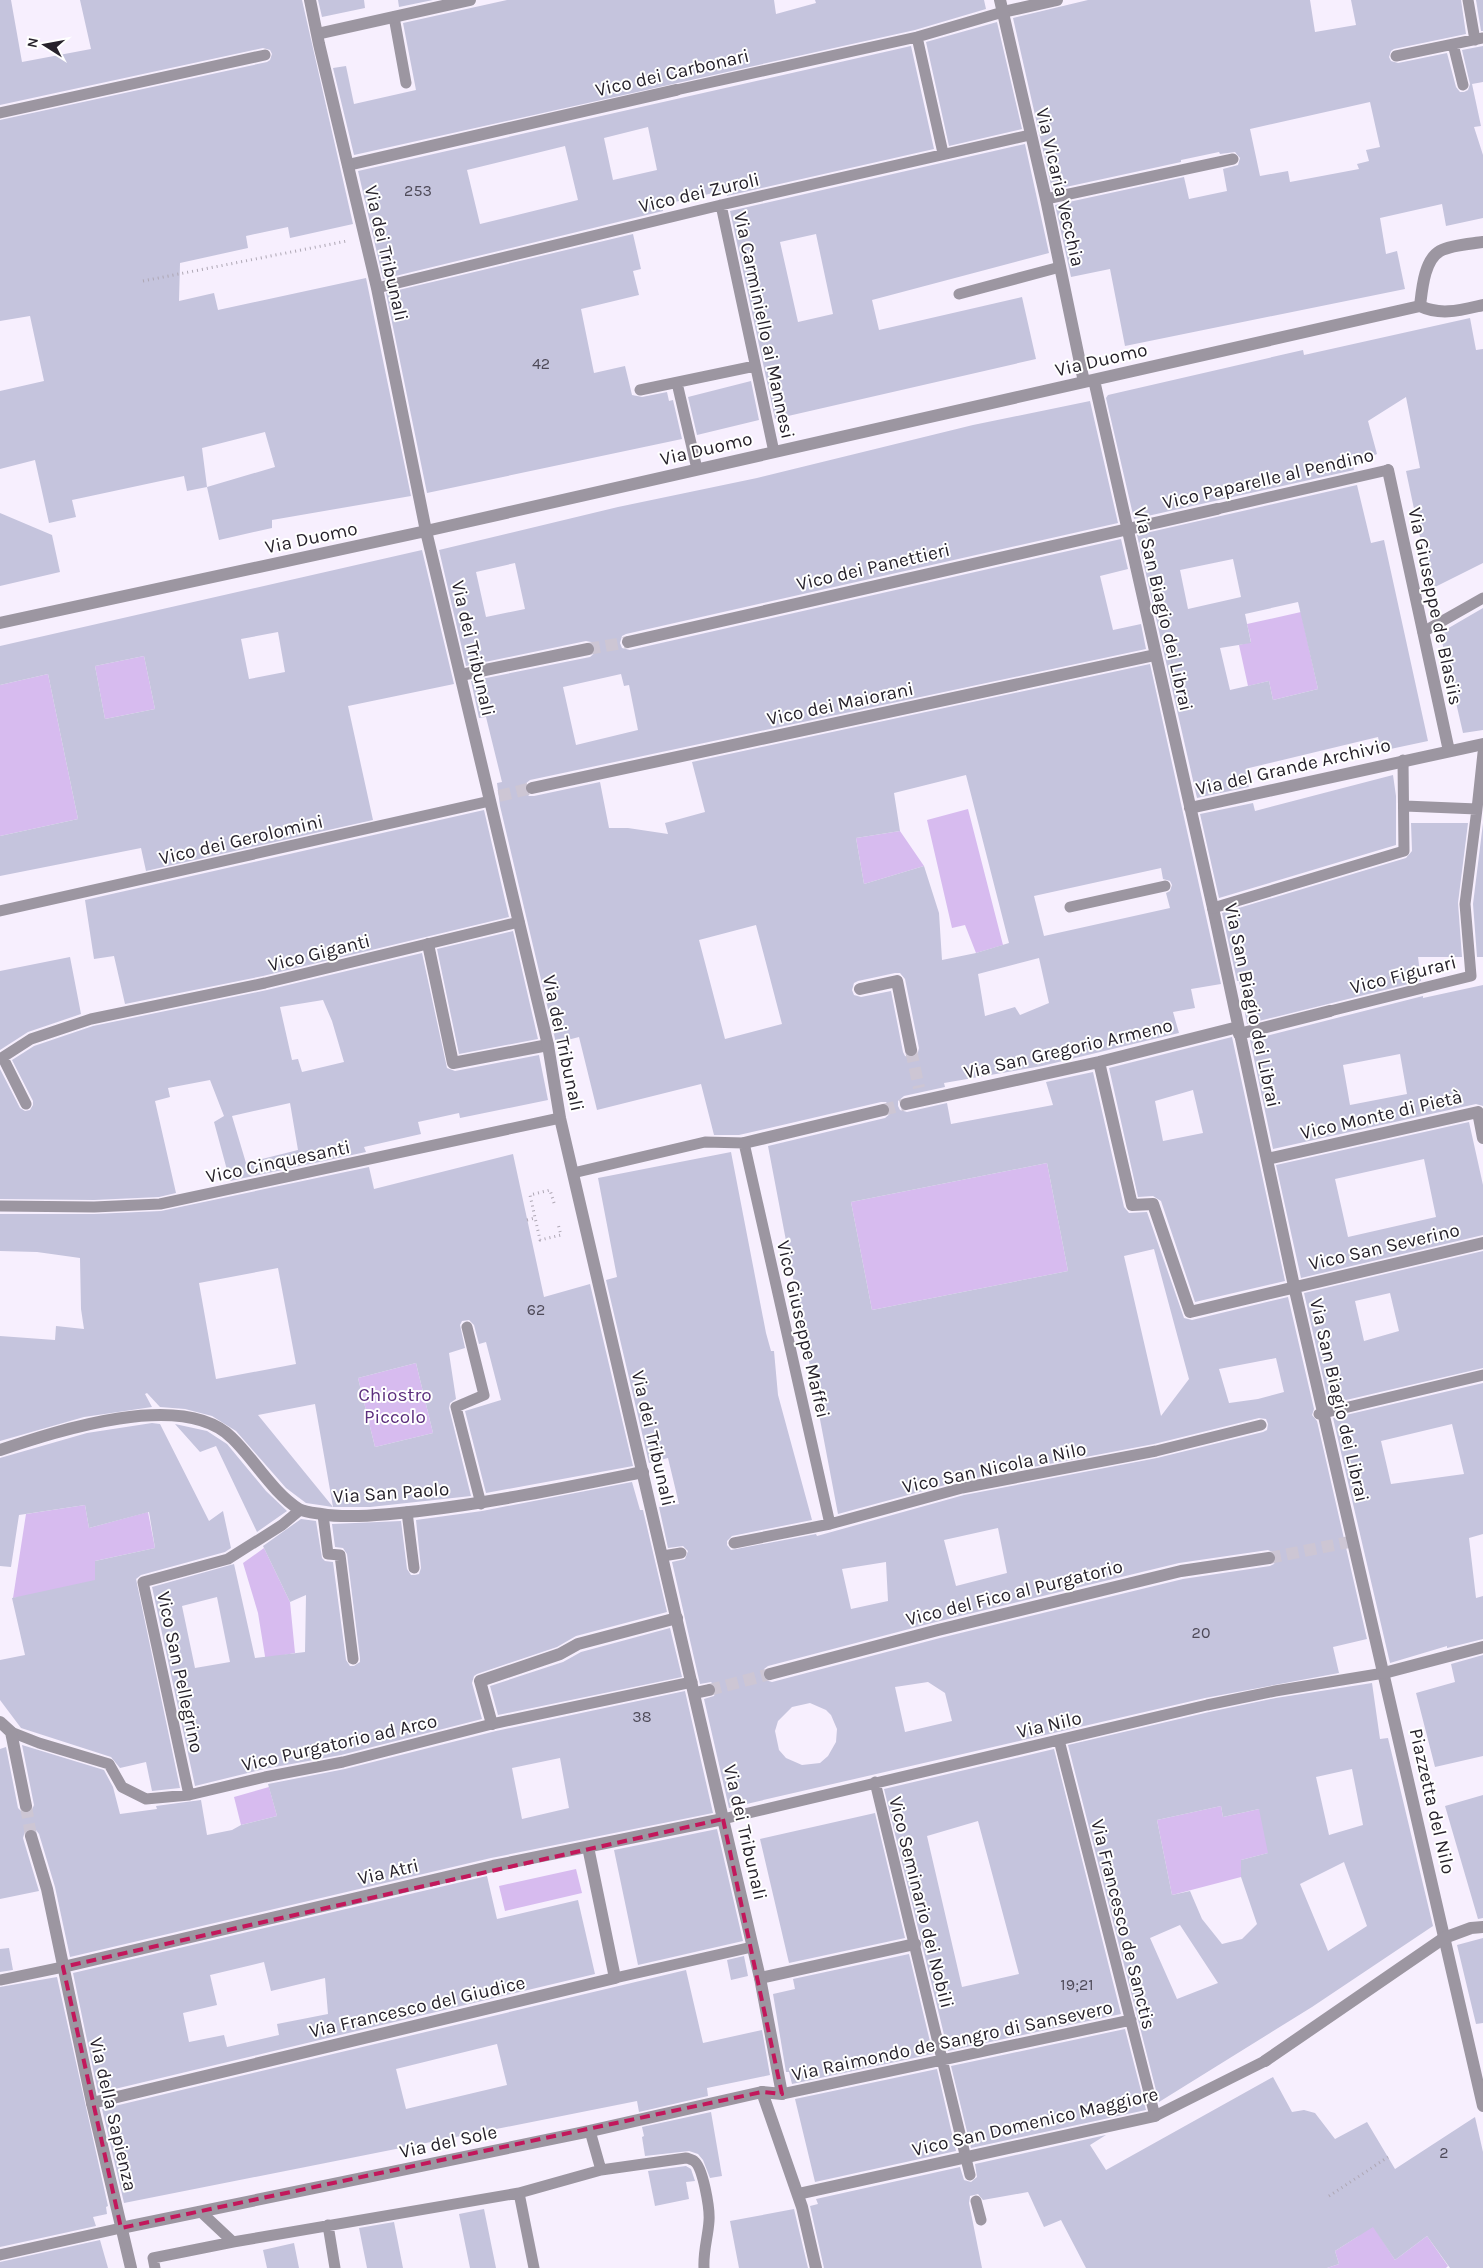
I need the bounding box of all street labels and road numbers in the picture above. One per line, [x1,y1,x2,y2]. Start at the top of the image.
street label: Vico dei Carbonari [593,45,751,101]
street label: Via Vicaria Vecchia [1031,106,1089,269]
street label: Vico dei Zuroli [637,168,762,218]
street label: Via dei Tribunali [360,183,412,323]
street label: Via Carminiello ai Mannesi [729,210,799,441]
street label: Via Duomo [1053,339,1149,381]
street label: Via Duomo [658,428,754,470]
street label: Vico Paparelle al Pendino [1161,444,1376,514]
street label: Via San Biagio dei Librai [1129,505,1197,713]
street label: Via Giuseppe de Blasiis [1403,505,1467,707]
street label: Via Duomo [263,517,359,559]
street label: Vico dei Panettieri [794,539,952,595]
street label: Via dei Tribunali [447,578,499,718]
street label: Vico dei Maiorani [765,678,916,730]
street label: Via del Grande Archivio [1194,734,1393,800]
street label: Vico dei Gerolomini [157,810,325,870]
street label: Via San Biagio dei Librai [1220,901,1284,1109]
street label: Vico Giganti [266,930,373,976]
street label: Vico Figurari [1348,951,1459,999]
street label: Via dei Tribunali [538,973,588,1113]
street label: Via San Gregorio Armeno [962,1014,1175,1084]
street label: Vico Monte di Pietà [1298,1086,1464,1144]
street label: Vico Cinquesanti [204,1136,352,1188]
street label: Vico San Severino [1307,1219,1462,1275]
street label: Vico Giuseppe Maffei [772,1238,834,1420]
street label: Via San Biagio dei Librai [1305,1296,1373,1504]
street label: Via dei Tribunali [627,1368,679,1508]
street label: Vico San Nicola a Nilo [900,1438,1088,1498]
street label: Via San Paolo [332,1478,450,1508]
street label: Vico del Fico al Purgatorio [904,1555,1125,1631]
street label: Vico San Pellegrino [152,1589,208,1755]
street label: Via Nilo [1015,1707,1084,1743]
street label: Vico Purgatorio ad Arco [239,1710,439,1776]
street label: Piazzetta del Nilo [1405,1726,1459,1876]
street label: Via dei Tribunali [719,1762,771,1902]
street label: Vico Seminario dei Nobili [884,1794,958,2010]
street label: Via Francesco de Sanctis [1086,1817,1160,2032]
street label: Via Atri [356,1854,421,1890]
street label: Via Francesco del Giudice [307,1971,527,2043]
street label: Via Raimondo de Sangro di Sansevero [790,1996,1115,2086]
street label: Via della Sapienza [85,2035,141,2193]
street label: Vico San Domenico Maggiore [910,2083,1160,2161]
street label: Via del Sole [397,2121,499,2163]

